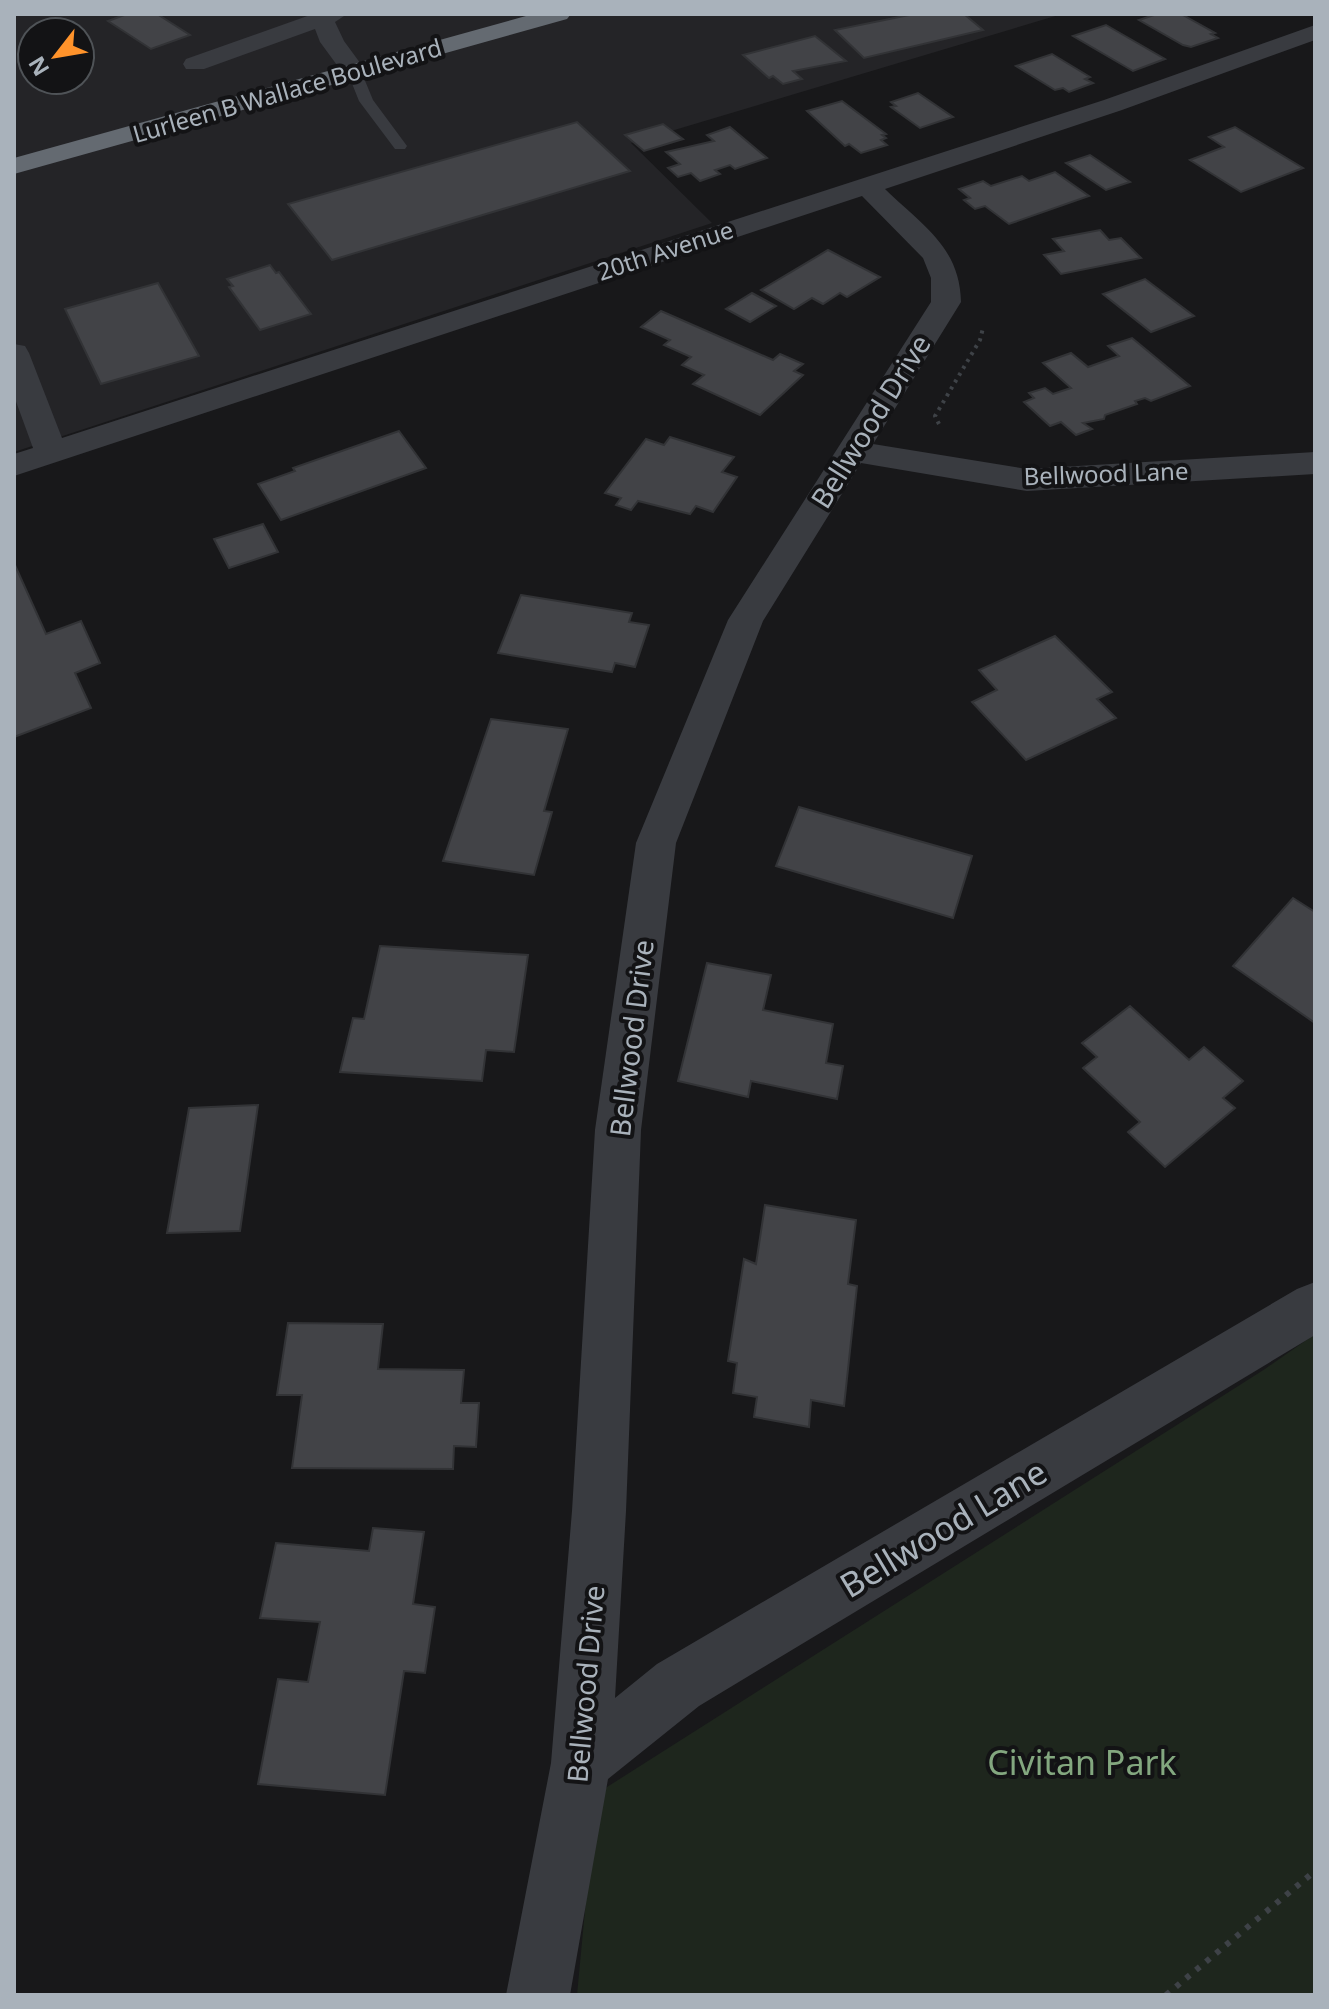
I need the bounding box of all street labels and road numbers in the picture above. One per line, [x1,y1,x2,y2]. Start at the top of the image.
street label: Lurleen B Wallace Boulevard [129,30,445,150]
street label: 20th Avenue [593,212,737,288]
street label: Bellwood Drive [801,327,939,515]
street label: Bellwood Lane [1023,454,1189,492]
street label: Bellwood Drive [600,937,662,1139]
street label: Bellwood Lane [831,1448,1055,1608]
street label: Bellwood Drive [557,1584,613,1784]

